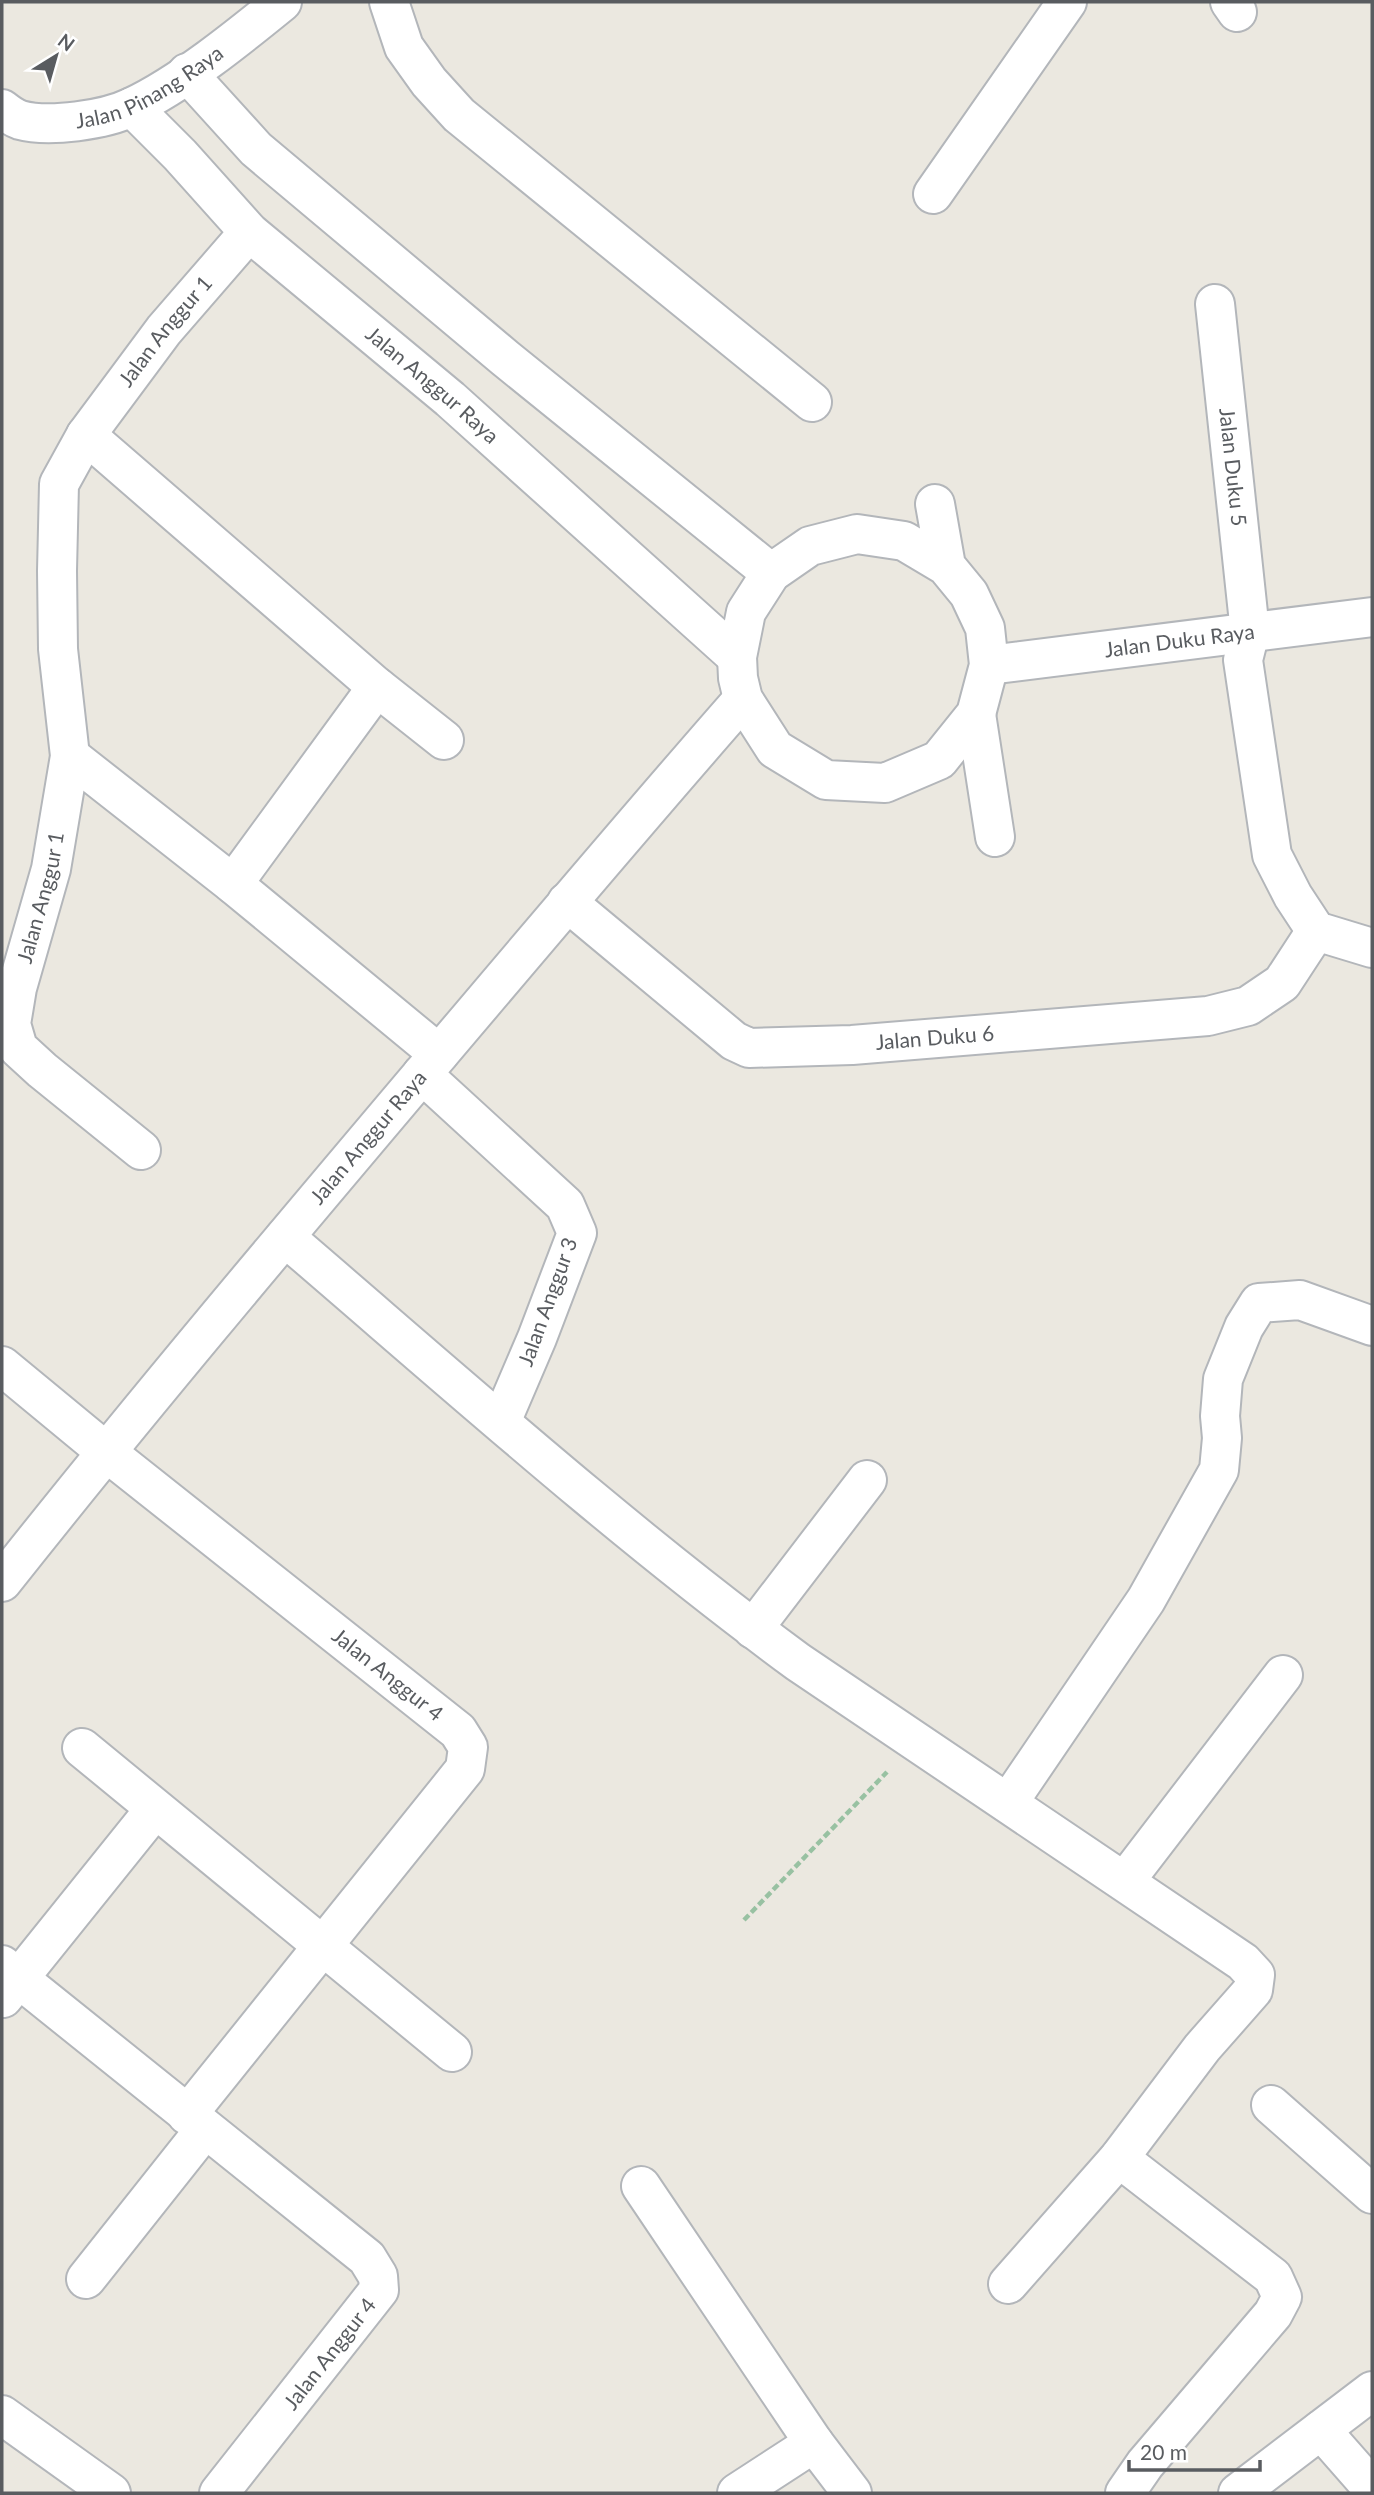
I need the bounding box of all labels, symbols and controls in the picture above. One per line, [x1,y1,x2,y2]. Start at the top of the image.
north arrow [21,21,91,91]
text: N [54,28,79,56]
street label: Jalan Pinang Raya [74,39,227,132]
street label: Jalan Anggur 1 [112,270,216,391]
street label: Jalan Anggur Raya [361,320,505,448]
street label: Jalan Duku 5 [1215,406,1253,527]
street label: Jalan Duku Raya [1103,618,1256,661]
street label: Jalan Anggur 1 [11,830,68,966]
street label: Jalan Duku 6 [874,1019,995,1054]
street label: Jalan Anggur Raya [304,1065,431,1208]
street label: Jalan Anggur 3 [512,1234,581,1369]
street label: Jalan Anggur 4 [328,1622,449,1726]
street label: Jalan Anggur 4 [277,2292,380,2414]
scale bar [1129,2428,1260,2472]
text: 20 m [1140,2439,1187,2464]

